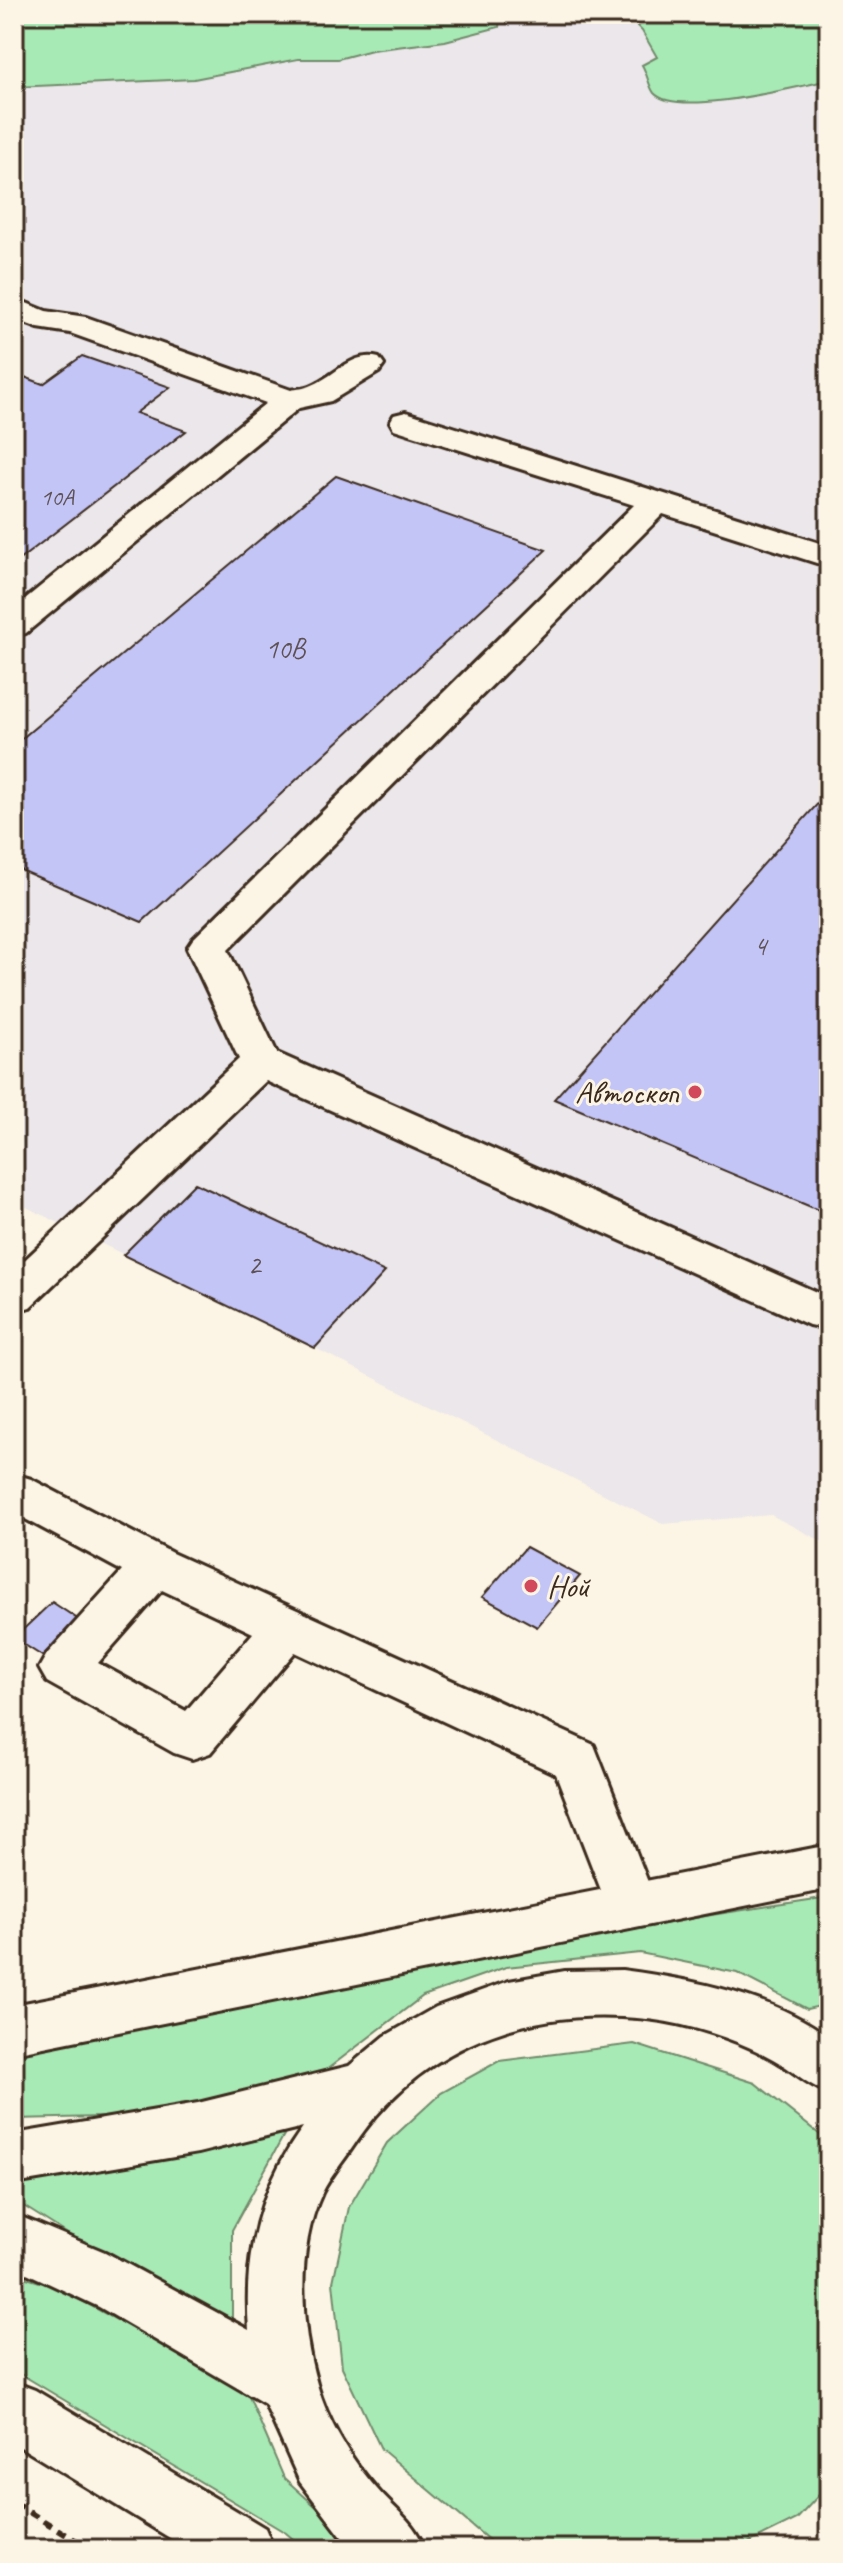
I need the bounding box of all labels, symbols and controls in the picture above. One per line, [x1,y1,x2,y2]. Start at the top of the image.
house number: 10А [40,482,75,512]
house number: 10В [265,631,307,666]
house number: 4 [754,928,769,963]
place label: Автоскоп [575,1072,680,1113]
marker: Автоскоп [686,1083,704,1101]
house number: 2 [248,1247,263,1282]
place label: Ной [547,1566,591,1607]
marker: Ной [522,1577,540,1595]

